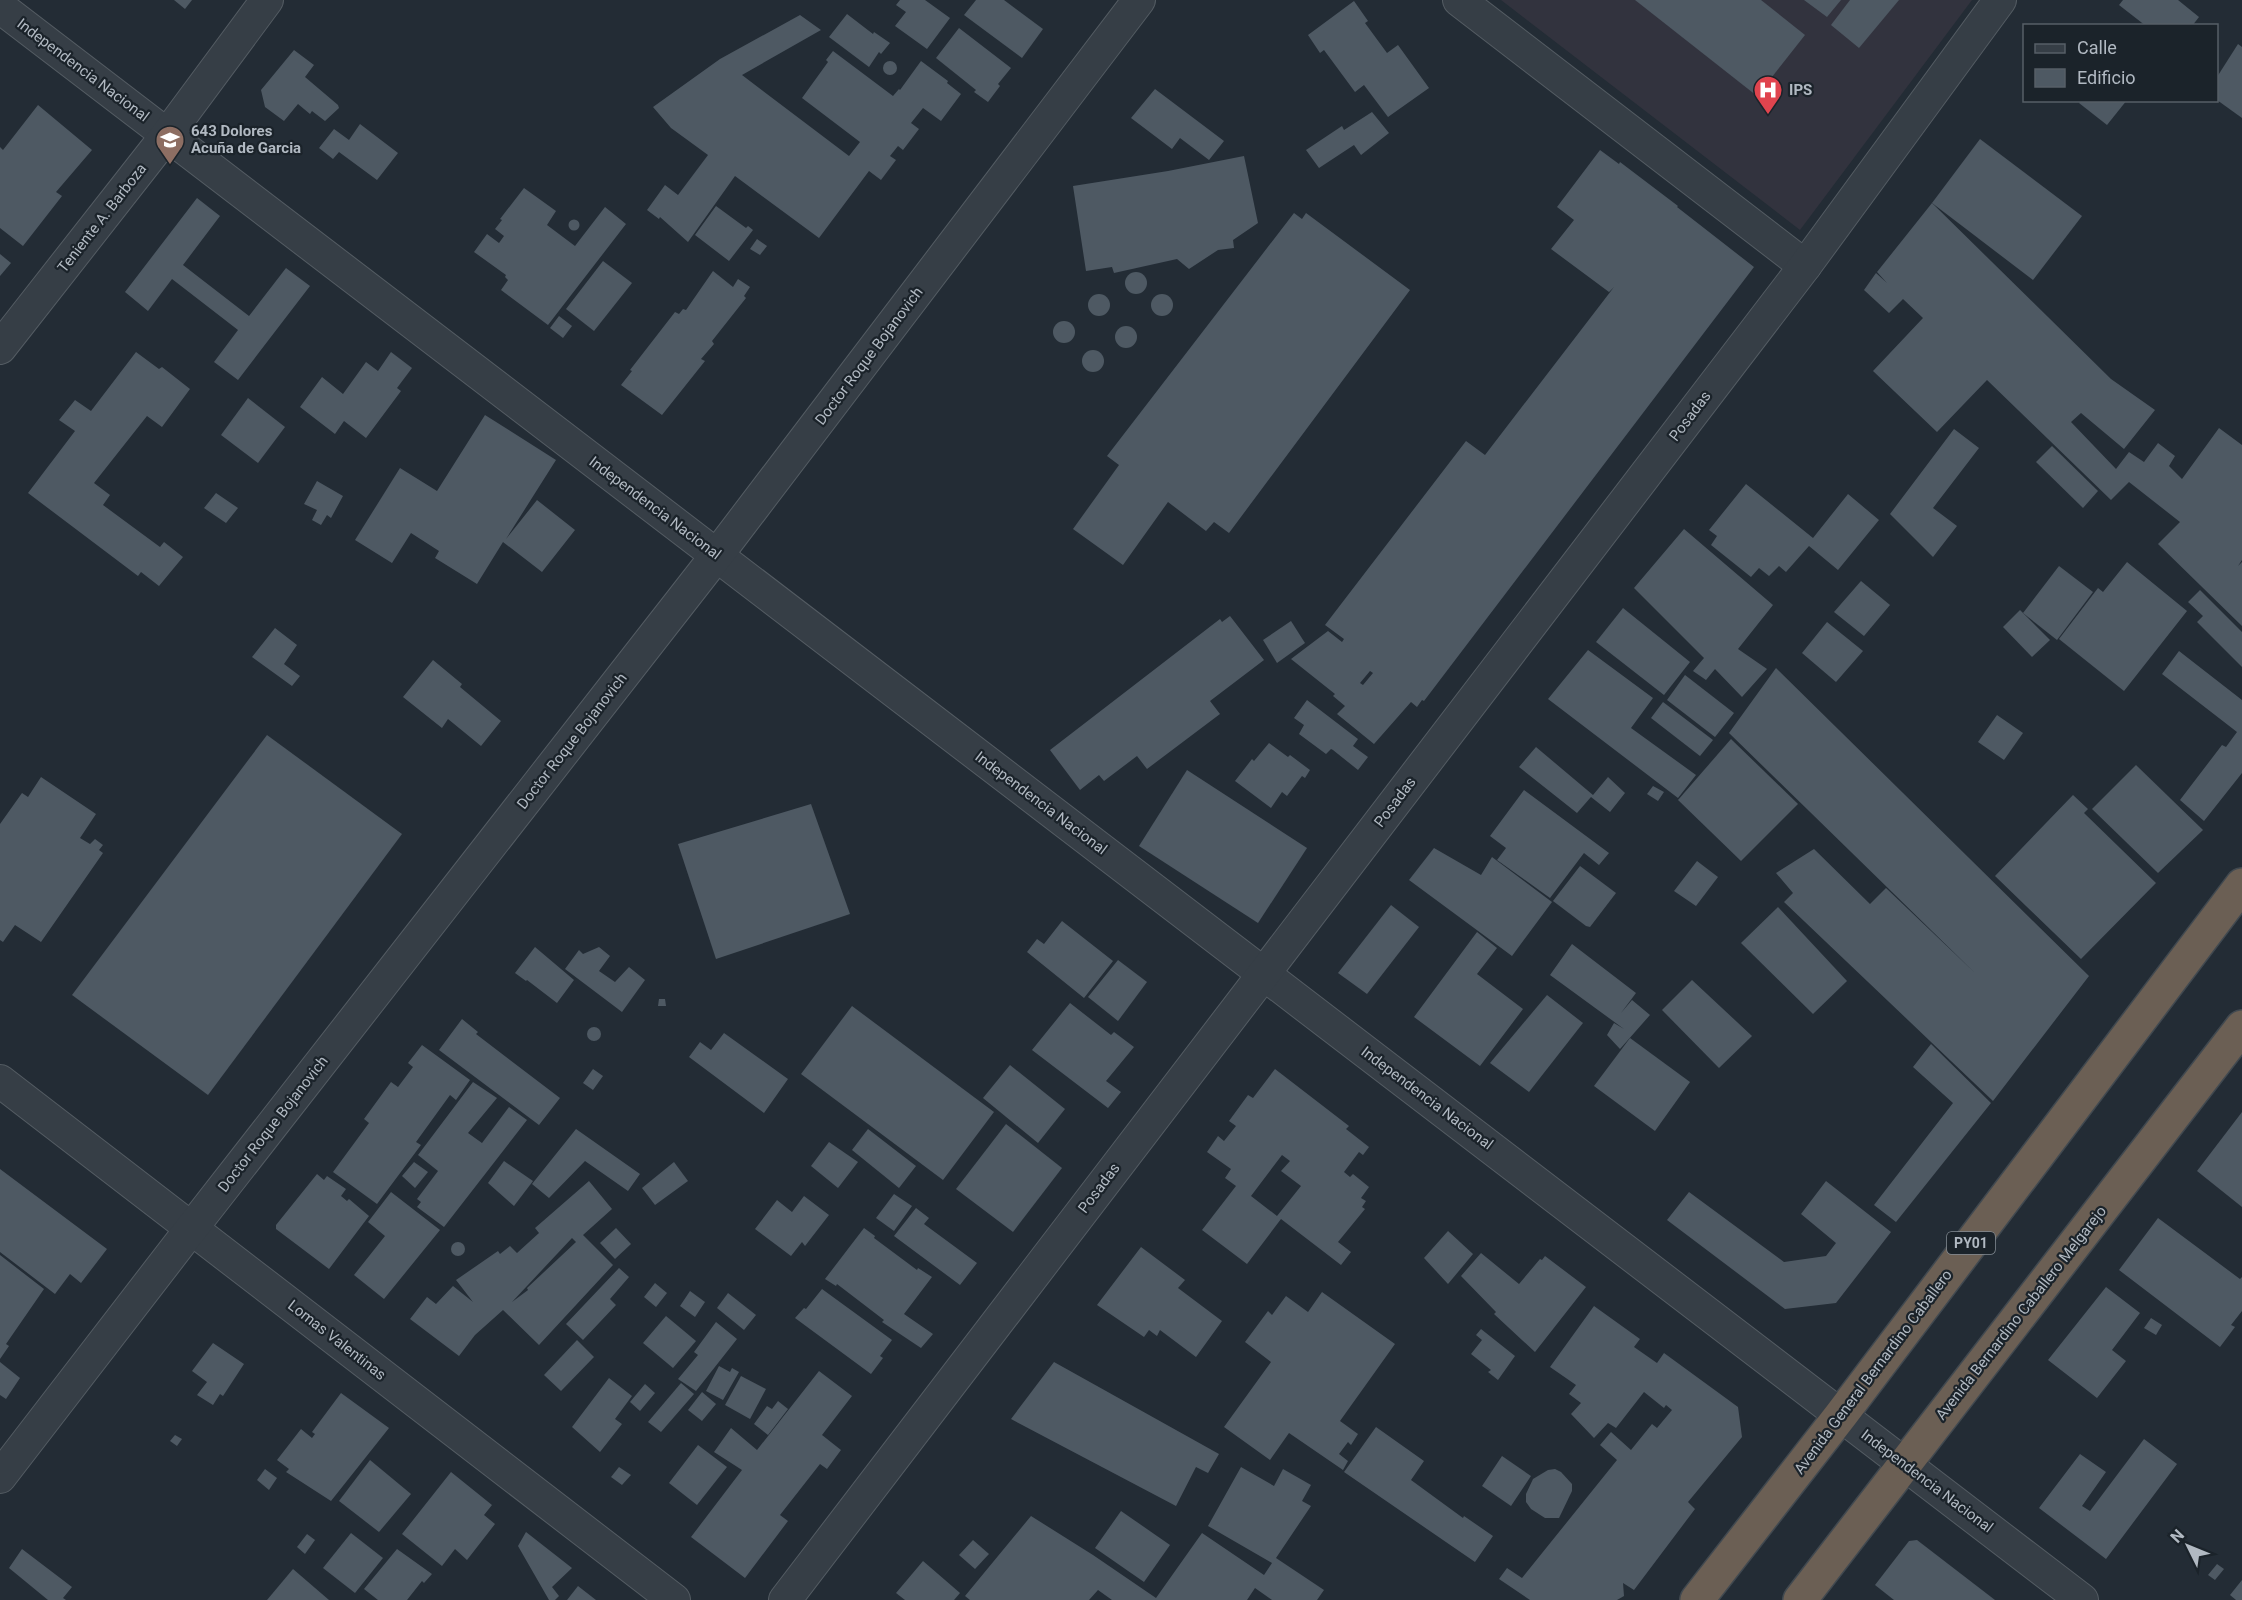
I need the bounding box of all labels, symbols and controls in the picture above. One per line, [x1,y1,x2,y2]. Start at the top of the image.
street label: Independencia Nacional [13,15,153,125]
legend [2023,24,2218,102]
text: Calle [2077,37,2117,58]
text: Edificio [2077,67,2136,88]
hospital icon: IPS [1752,74,1784,116]
place label: IPS [1789,81,1812,99]
place label: 643 Dolores Acuña de Garcia [191,122,301,157]
school or university icon: 643 Dolores Acuña de Garcia [154,124,186,166]
street label: Teniente A. Barboza [54,160,150,276]
street label: Doctor Roque Bojanovich [811,283,927,429]
street label: Posadas [1665,387,1715,445]
street label: Independencia Nacional [585,453,725,563]
street label: Doctor Roque Bojanovich [513,669,631,813]
street label: Independencia Nacional [971,748,1111,858]
street label: Posadas [1370,773,1420,831]
street label: Independencia Nacional [1357,1043,1497,1153]
street label: Doctor Roque Bojanovich [214,1052,332,1196]
street label: Posadas [1074,1159,1124,1217]
street label: Avenida Bernardino Caballero Melgarejo [1932,1202,2110,1424]
road number: PY01 [1947,1232,1995,1254]
street label: Avenida General Bernardino Caballero [1790,1266,1956,1478]
street label: Lomas Valentinas [284,1296,390,1384]
street label: Independencia Nacional [1857,1426,1997,1536]
north arrow [2158,1516,2218,1576]
text: N [2167,1526,2188,1547]

